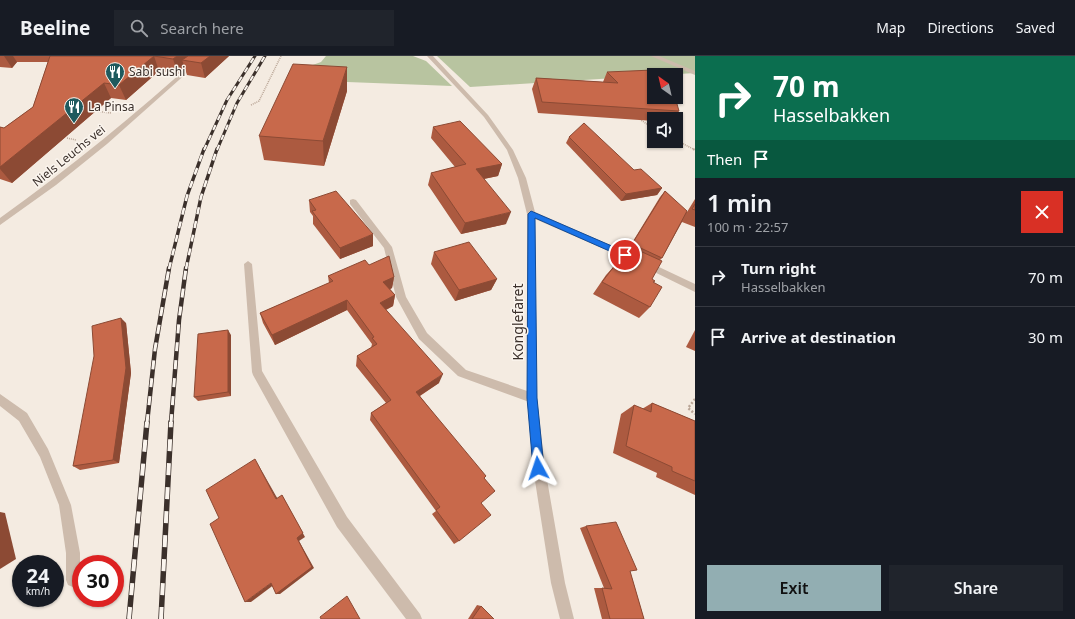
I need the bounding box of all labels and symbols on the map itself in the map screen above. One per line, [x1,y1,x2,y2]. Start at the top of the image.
restaurant icon: Sabi sushi [104,61,126,89]
place label: Sabi sushi [129,63,185,80]
north arrow [647,68,683,104]
restaurant icon: La Pinsa [63,96,85,124]
place label: La Pinsa [88,98,134,115]
street label: Niels Leuchs vei [29,121,109,190]
pin [608,238,642,272]
street label: Konglefaret [508,283,527,361]
position arrow [517,447,559,489]
speed limit sign: 30 [72,555,124,607]

